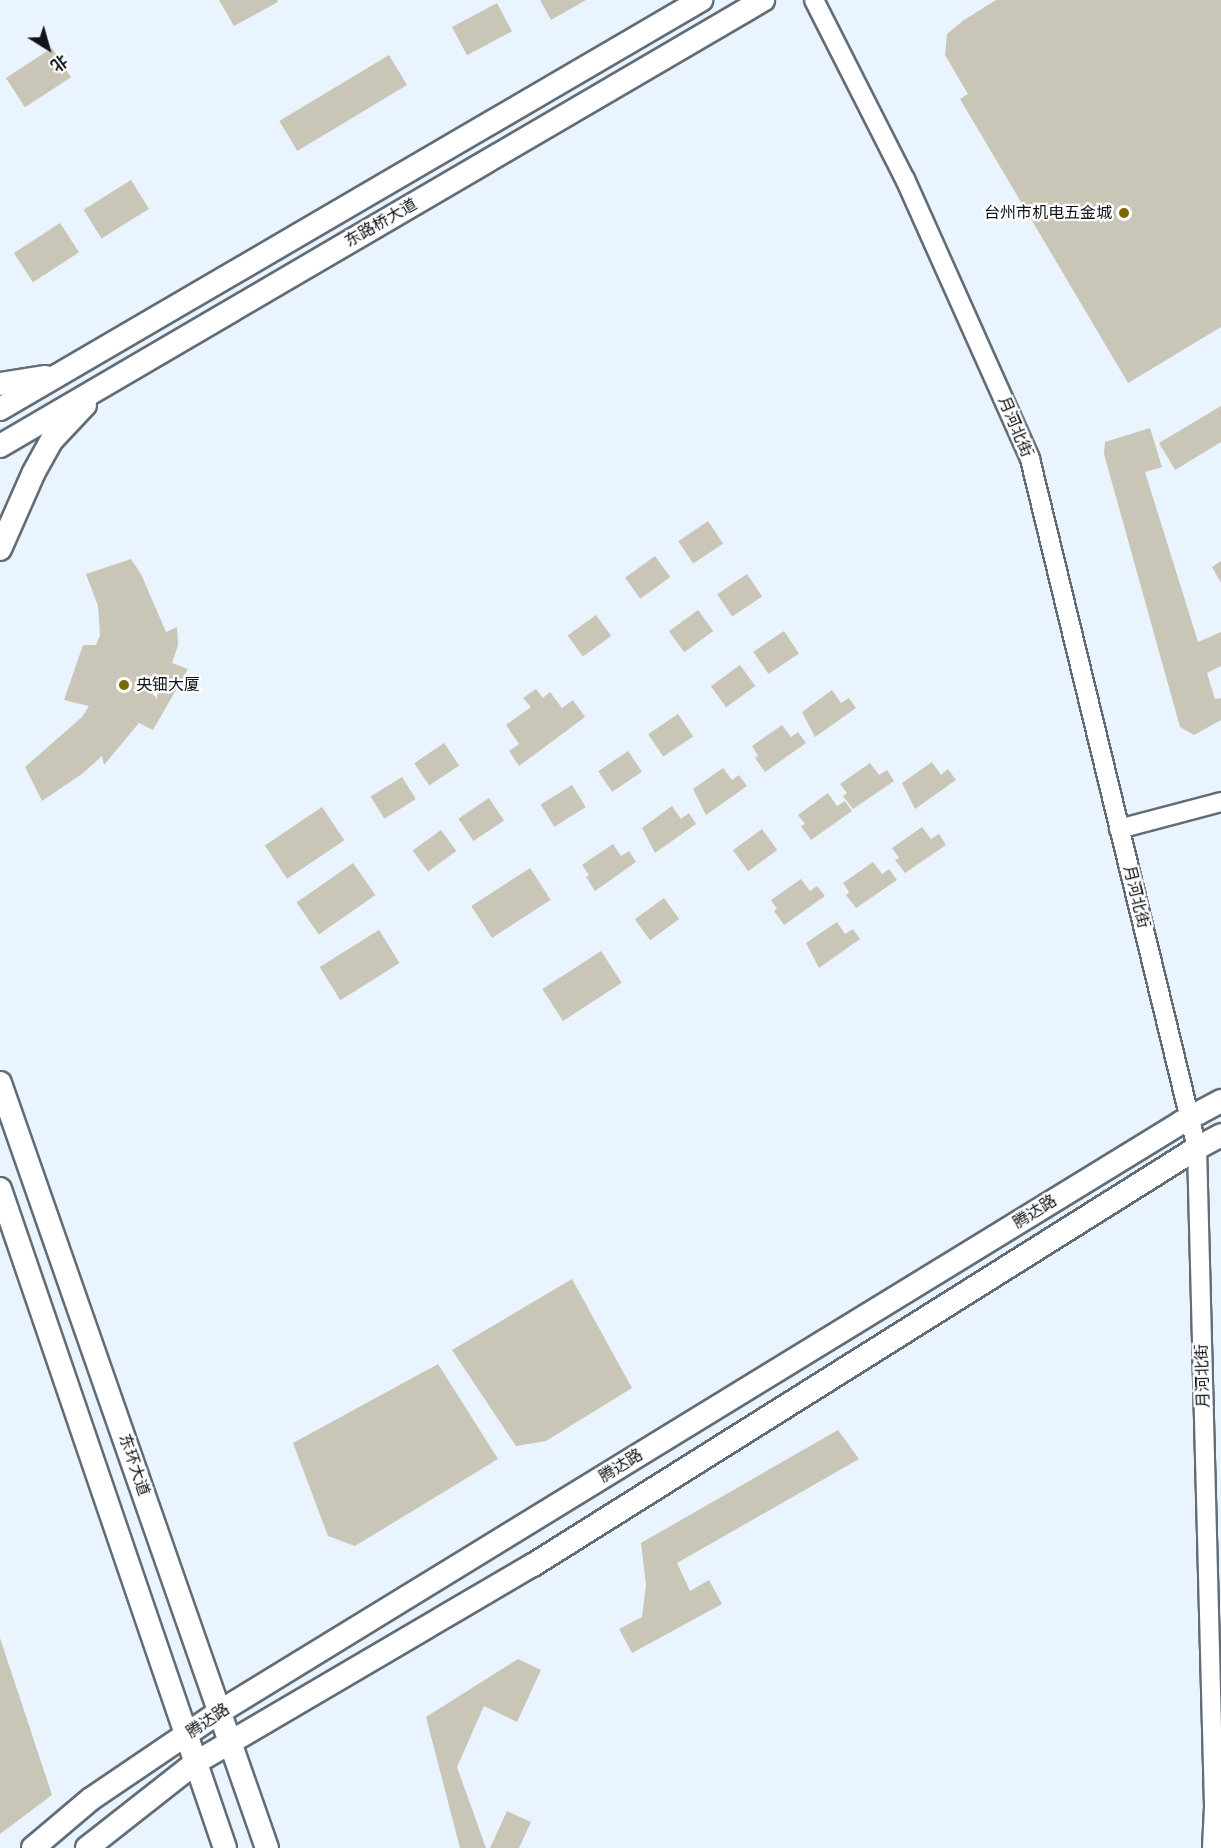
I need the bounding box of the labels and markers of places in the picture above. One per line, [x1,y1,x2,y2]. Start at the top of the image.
place label: 台州市机电五金城 [984,203,1112,223]
marker: 台州市机电五金城 [1117,206,1131,220]
place label: 央钿大厦 [136,675,200,695]
marker: 央钿大厦 [117,678,131,692]

